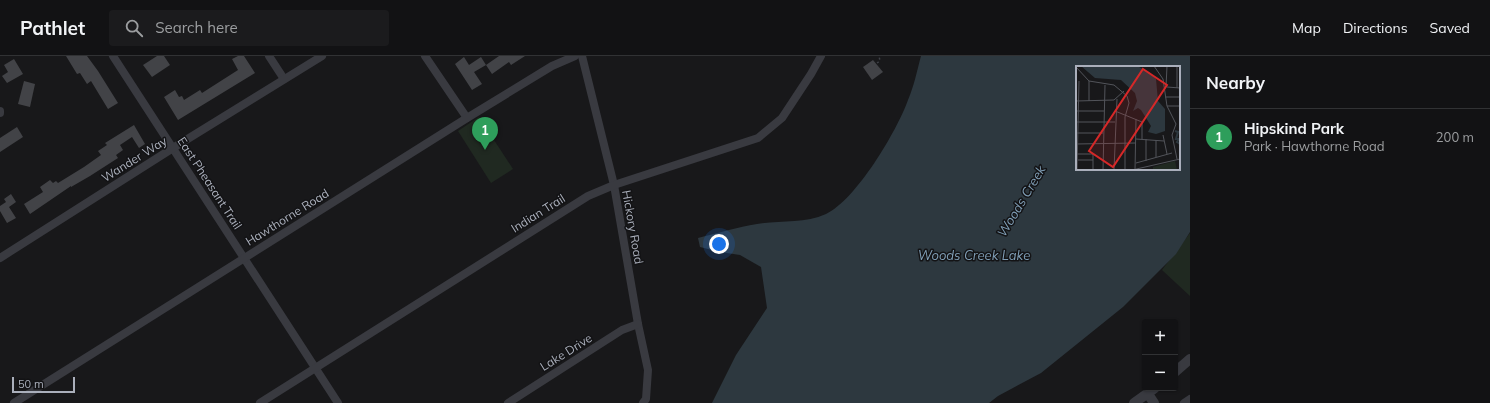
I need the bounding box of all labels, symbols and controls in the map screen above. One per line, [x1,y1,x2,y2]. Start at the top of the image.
search box [109,10,389,46]
text: Pathlet [20,16,85,40]
icon: search [123,17,145,39]
text: Search here [155,18,238,37]
text: Map [1292,19,1321,37]
text: Directions [1343,19,1408,37]
text: Saved [1430,19,1470,37]
inset map [1076,66,1180,170]
text: Nearby [1206,72,1265,93]
pin: 1 [472,117,498,150]
text: Hipskind Park [1244,119,1344,138]
text: 1 [1215,129,1223,145]
text: 200 m [1436,129,1474,145]
street label: Wander Way [99,133,170,185]
street label: East Pheasant Trail [175,134,245,232]
text: Park · Hawthorne Road [1244,138,1385,154]
water label: Woods Creek [993,162,1049,240]
street label: Hawthorne Road [243,185,331,249]
street label: Hickory Road [619,189,647,265]
street label: Indian Trail [508,190,568,236]
your location [709,234,729,254]
water label: Woods Creek Lake [918,247,1030,263]
map controls [1142,319,1178,391]
button: + [1142,319,1178,355]
street label: Lake Drive [537,330,595,374]
button: − [1142,355,1178,391]
scale bar [12,375,75,394]
text: 50 m [18,377,44,391]

